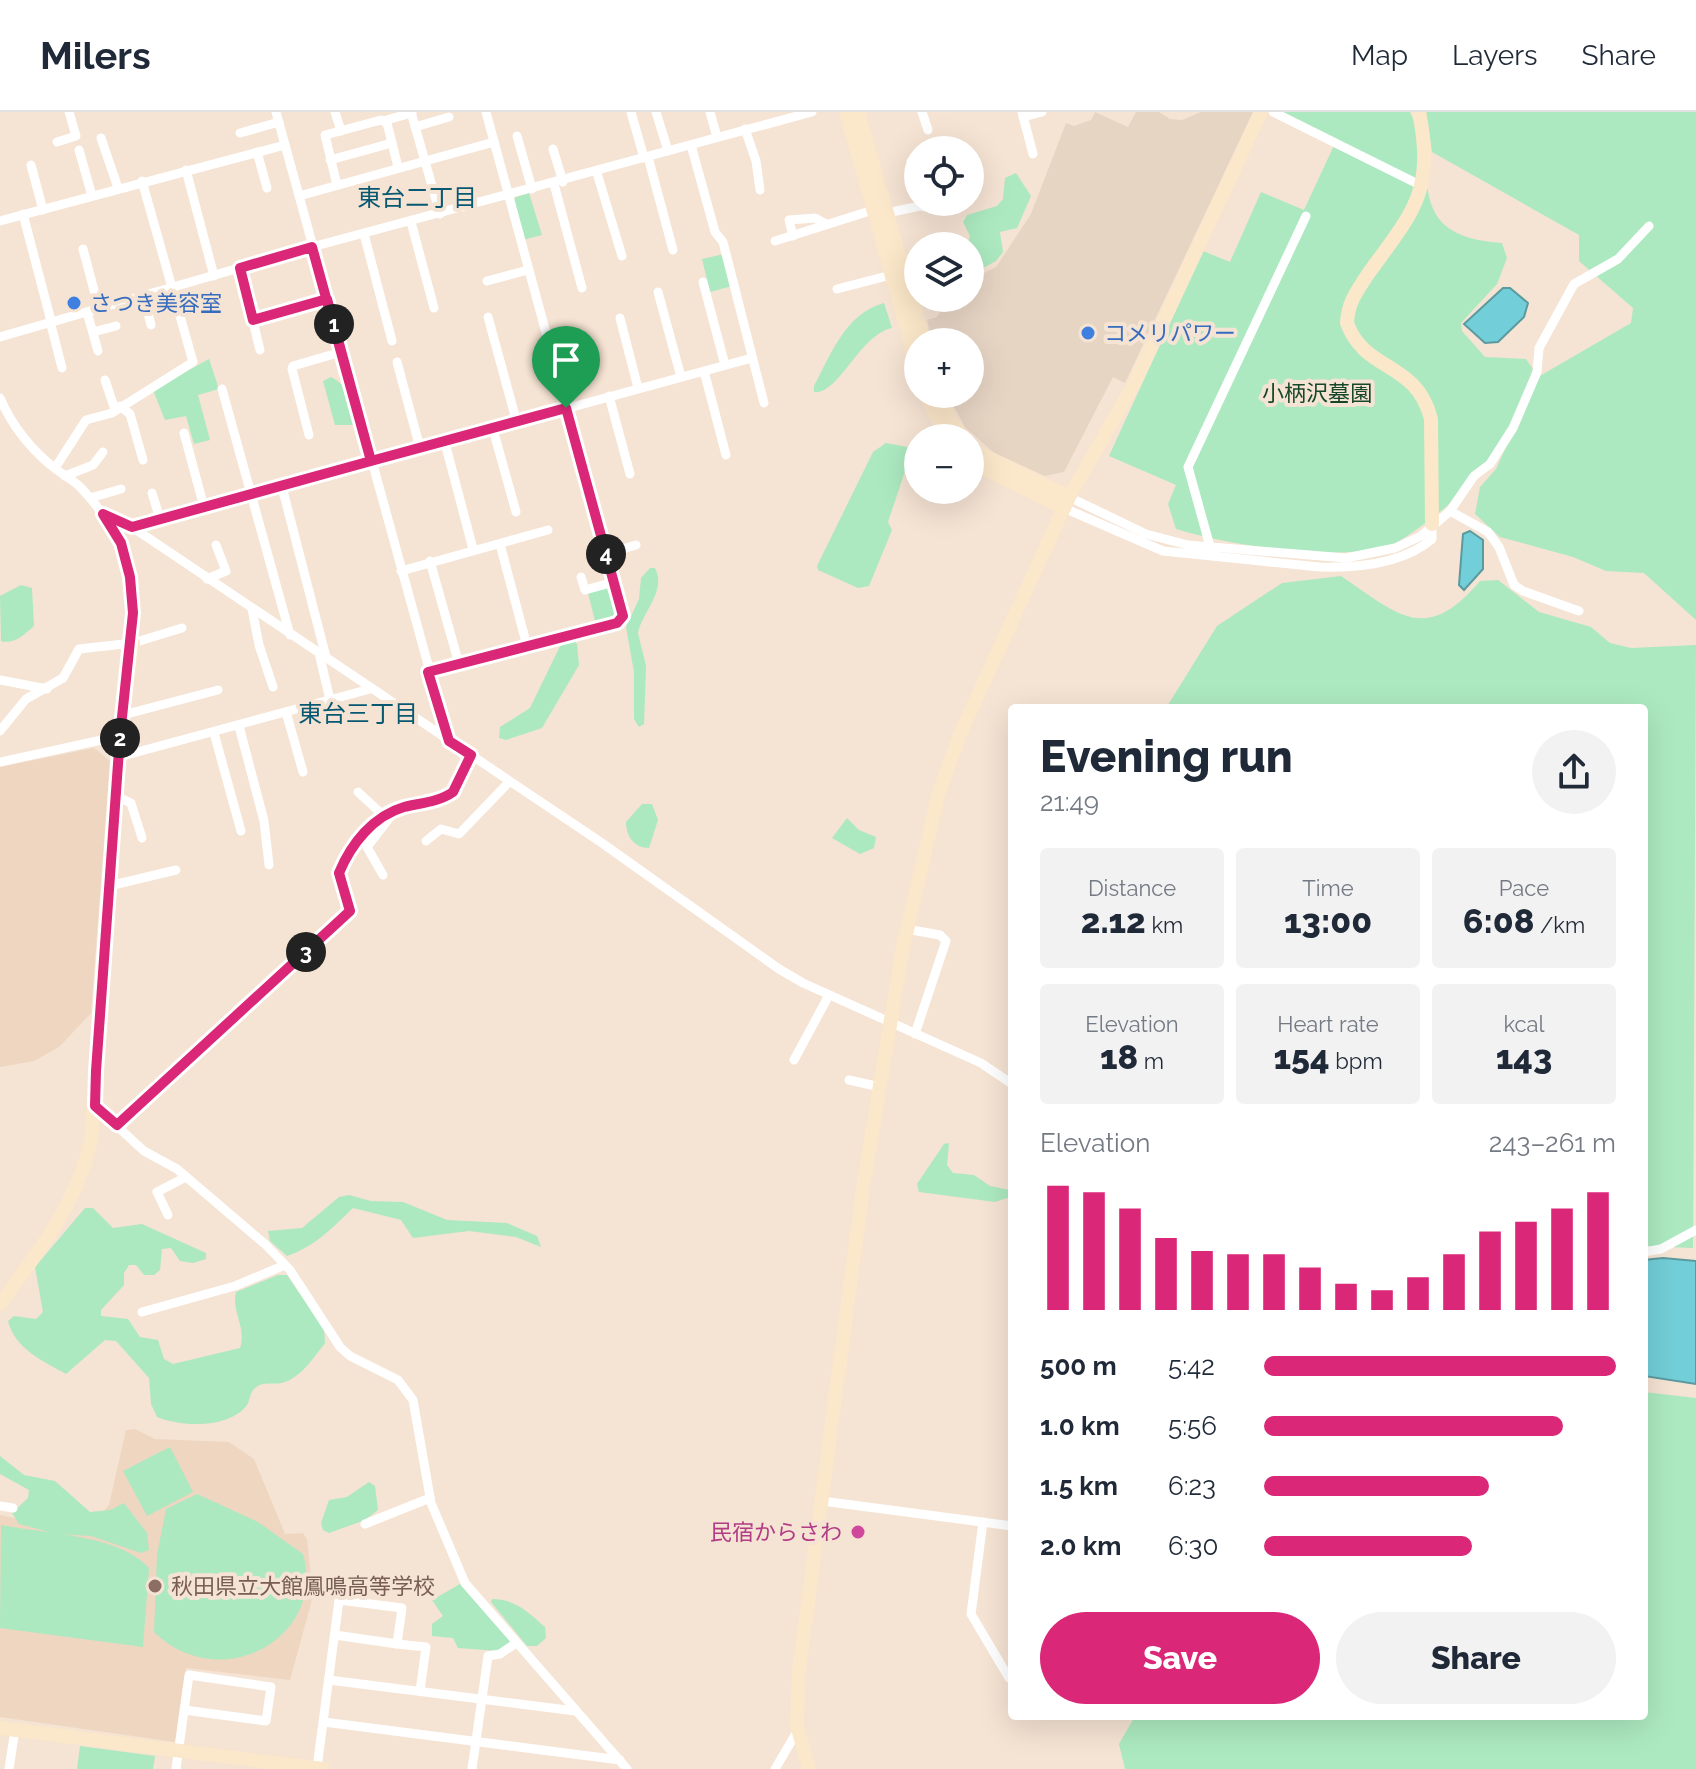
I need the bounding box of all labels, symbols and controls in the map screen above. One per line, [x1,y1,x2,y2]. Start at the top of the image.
text: Milers [40,33,151,78]
text: Map [1351,39,1408,72]
text: Layers [1452,39,1538,72]
text: Share [1582,39,1656,72]
map controls [904,136,984,504]
button: locate [904,136,984,216]
district label: 東台二丁目 [357,183,477,212]
button: layers [904,232,984,312]
place label: さつき美容室 [90,290,222,316]
marker: さつき美容室 [65,294,83,312]
pin: 1 [314,304,354,344]
text: 1 [329,311,339,337]
place label: コメリパワー [1104,320,1236,346]
marker: コメリパワー [1079,324,1097,342]
pin [532,326,600,408]
button: + [904,328,984,408]
icon: arrive [544,338,588,382]
park label: 小柄沢墓園 [1262,380,1372,406]
button: − [904,424,984,504]
pin: 4 [586,534,626,574]
text: 4 [600,541,612,567]
district label: 東台三丁目 [298,699,418,728]
pin: 2 [100,718,140,758]
text: 2 [114,725,126,751]
button: share [1532,730,1616,814]
text: Evening run [1040,731,1293,782]
text: 21:49 [1040,787,1099,817]
text: Distance [1088,875,1176,901]
text: Time [1302,875,1354,901]
text: Pace [1499,875,1549,901]
text: 2.12 [1081,901,1146,941]
text: 13:00 [1284,901,1372,941]
text: 6:08 [1463,901,1534,941]
text: km [1146,912,1183,938]
text: /km [1534,912,1585,938]
pin: 3 [286,932,326,972]
text: 3 [300,939,312,965]
text: Elevation [1085,1011,1179,1037]
text: Heart rate [1277,1011,1379,1037]
text: kcal [1503,1011,1545,1037]
text: 18 [1100,1037,1138,1077]
text: 154 [1273,1037,1330,1077]
text: 143 [1496,1037,1552,1077]
text: m [1138,1048,1164,1074]
text: bpm [1330,1048,1383,1074]
text: Elevation [1040,1128,1150,1158]
text: 243–261 m [1489,1128,1616,1158]
text: 500 m [1040,1351,1117,1381]
text: 5:42 [1168,1351,1215,1381]
text: 1.0 km [1040,1411,1120,1441]
text: 5:56 [1168,1411,1217,1441]
text: 1.5 km [1040,1471,1118,1501]
text: 6:23 [1168,1471,1216,1501]
place label: 民宿からさわ [710,1519,842,1545]
marker: 民宿からさわ [849,1523,867,1541]
text: 2.0 km [1040,1531,1121,1561]
text: 6:30 [1168,1531,1218,1561]
place label: 秋田県立大館鳳鳴高等学校 [171,1573,435,1599]
marker: 秋田県立大館鳳鳴高等学校 [146,1577,164,1595]
button: Save [1040,1612,1320,1704]
button: Share [1336,1612,1616,1704]

